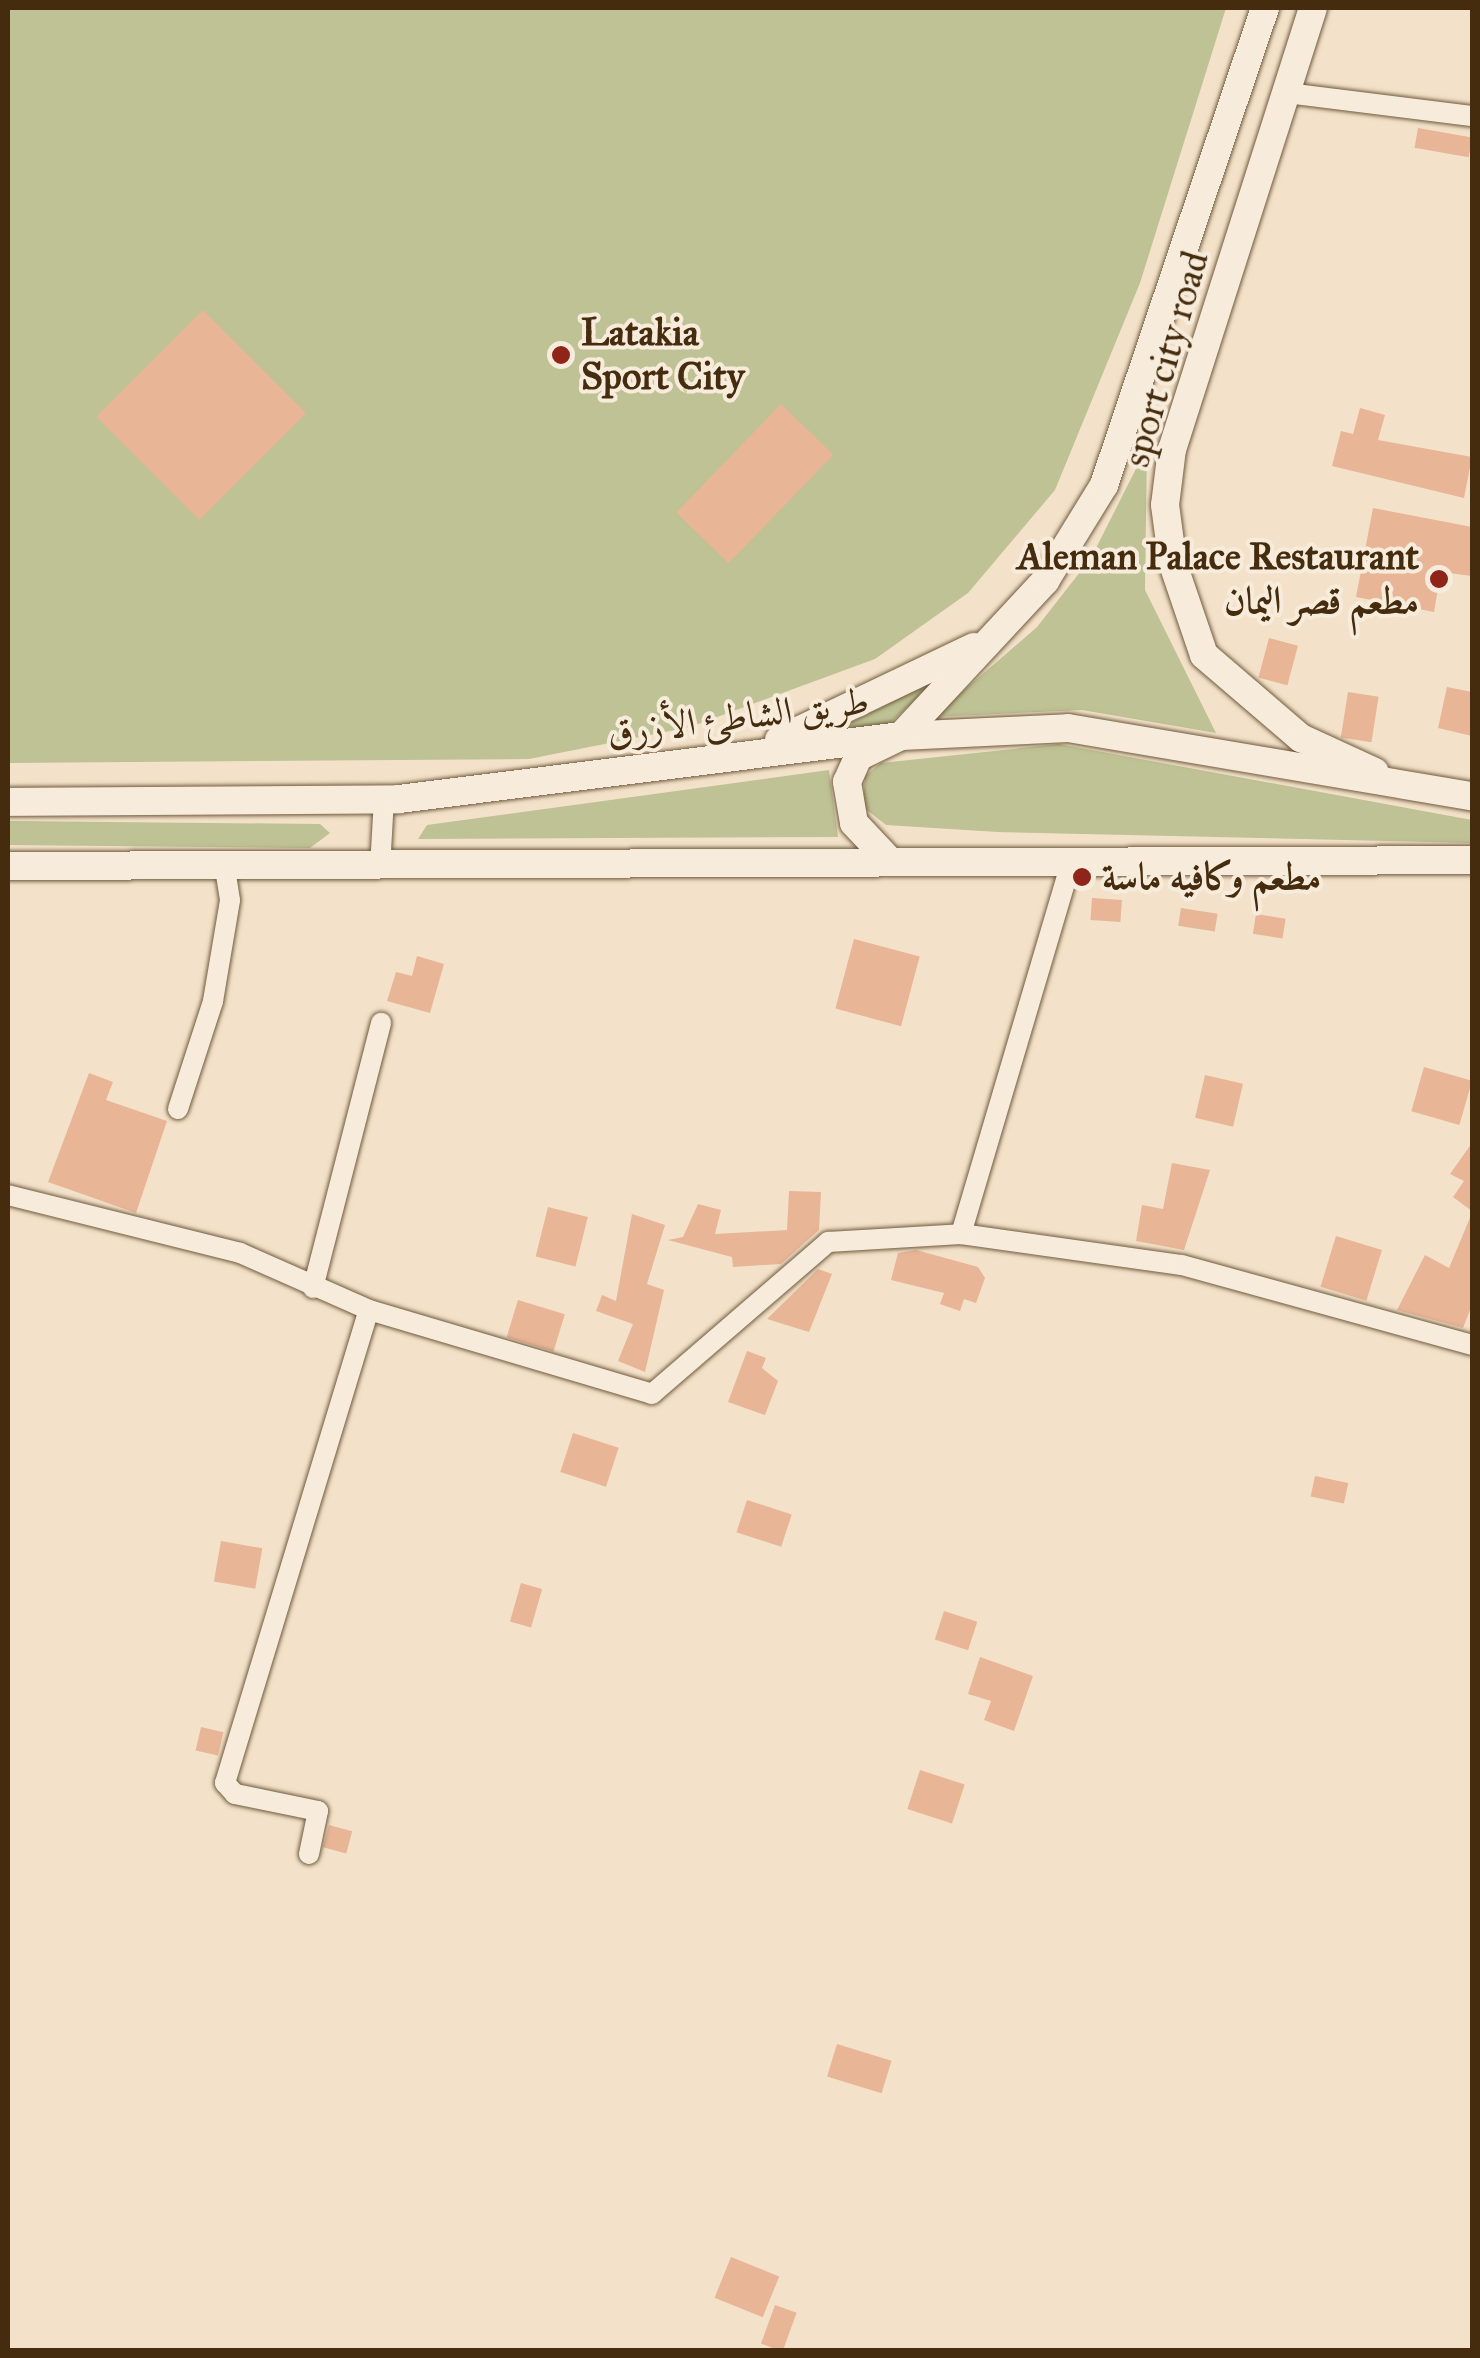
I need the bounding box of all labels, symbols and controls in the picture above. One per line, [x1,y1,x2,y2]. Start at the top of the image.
street label: sport city road [1113,246,1219,472]
place label: Latakia Sport City [581,310,745,399]
marker: Latakia Sport City [550,344,572,366]
place label: Aleman Palace Restaurant مطعم قصر اليمان [1017,534,1419,624]
marker: Aleman Palace Restaurant مطعم قصر اليمان [1428,568,1450,590]
street label: طريق الشاطئ الأزرق [604,678,872,756]
place label: مطعم وكافيه ماسة [1102,854,1321,900]
marker: مطعم وكافيه ماسة [1071,866,1093,888]

